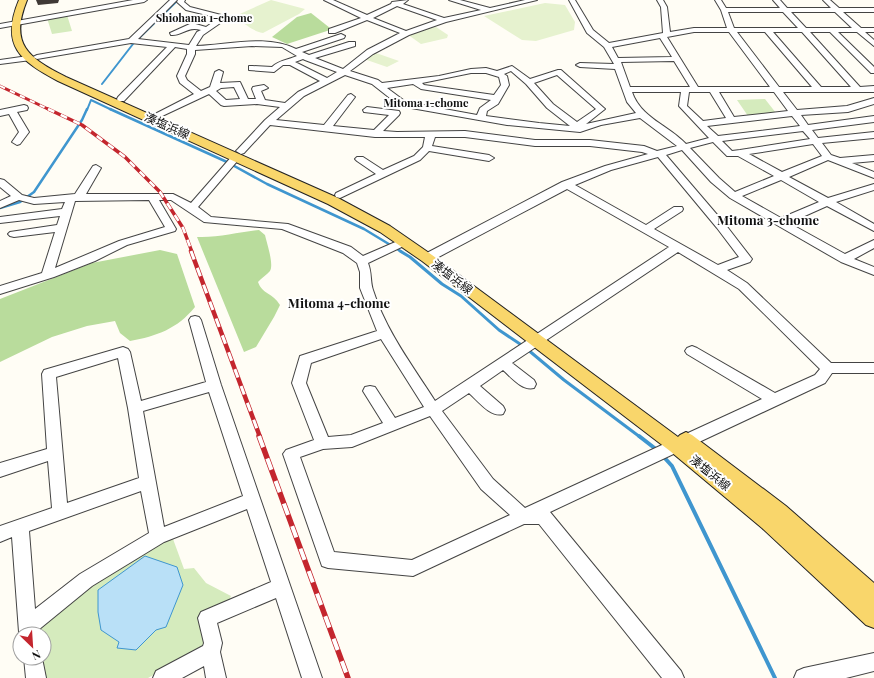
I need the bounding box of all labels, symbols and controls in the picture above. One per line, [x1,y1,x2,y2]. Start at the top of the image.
district label: Shiohama 1-chome [156,10,253,25]
district label: Mitoma 1-chome [383,95,469,110]
street label: 湊塩浜線 [142,108,193,142]
district label: Mitoma 3-chome [717,211,819,228]
street label: 湊塩浜線 [429,255,476,297]
district label: Mitoma 4-chome [288,294,391,311]
street label: 湊塩浜線 [687,451,734,494]
north arrow [12,626,52,666]
text: N [30,647,43,664]

